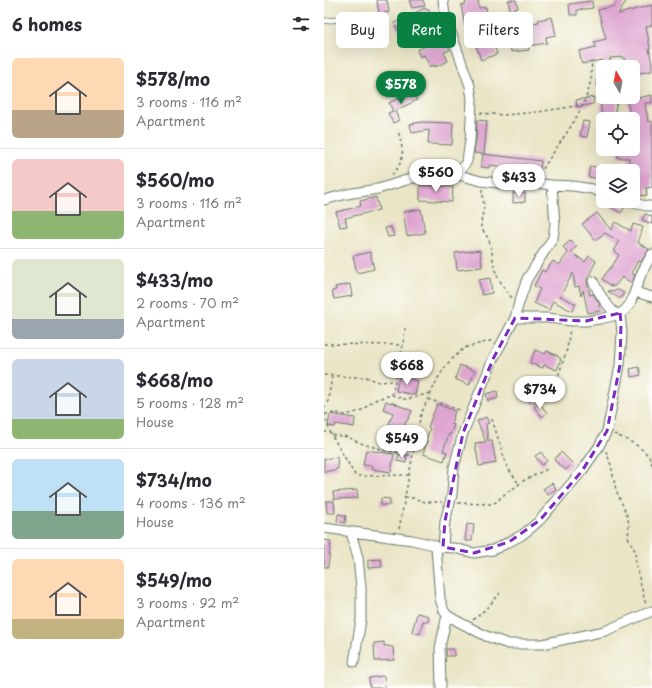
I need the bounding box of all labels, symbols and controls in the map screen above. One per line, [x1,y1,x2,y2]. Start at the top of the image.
text: 6 homes [12,11,82,37]
chip: Buy [336,12,389,48]
chip: Rent [397,12,456,48]
chip: Filters [464,12,533,48]
icon: filters [290,13,312,35]
north arrow [596,60,640,104]
map controls [596,60,640,208]
text: $578/mo [136,66,210,92]
pin: $578 [377,71,425,105]
icon: home [44,74,92,122]
text: $578 [385,74,417,93]
text: 3 rooms · 116 m² [136,92,242,111]
text: Apartment [136,111,205,130]
button: locate [596,112,640,156]
pin: $560 [412,159,460,193]
text: $560 [418,162,454,181]
pin: $433 [495,164,543,198]
button: layers [596,164,640,208]
text: $560/mo [136,167,214,193]
text: $433 [502,167,536,186]
icon: home [44,175,92,223]
text: 3 rooms · 116 m² [136,193,242,212]
text: Apartment [136,212,205,231]
text: $433/mo [136,267,213,293]
icon: home [44,275,92,323]
text: 2 rooms · 70 m² [136,293,239,312]
text: Apartment [136,312,205,331]
pin: $668 [383,352,431,386]
text: $668 [390,355,424,374]
text: $668/mo [136,367,213,393]
icon: home [44,375,92,423]
pin: $734 [516,376,564,410]
text: $734 [523,379,557,398]
text: 5 rooms · 128 m² [136,393,244,412]
text: House [136,412,174,431]
pin: $549 [378,425,426,459]
text: $549 [385,428,419,447]
text: $734/mo [136,467,212,493]
icon: home [44,475,92,523]
text: 4 rooms · 136 m² [136,493,246,512]
text: House [136,512,174,531]
text: $549/mo [136,567,212,593]
icon: home [44,575,92,623]
text: 3 rooms · 92 m² [136,593,239,612]
text: Apartment [136,612,205,631]

